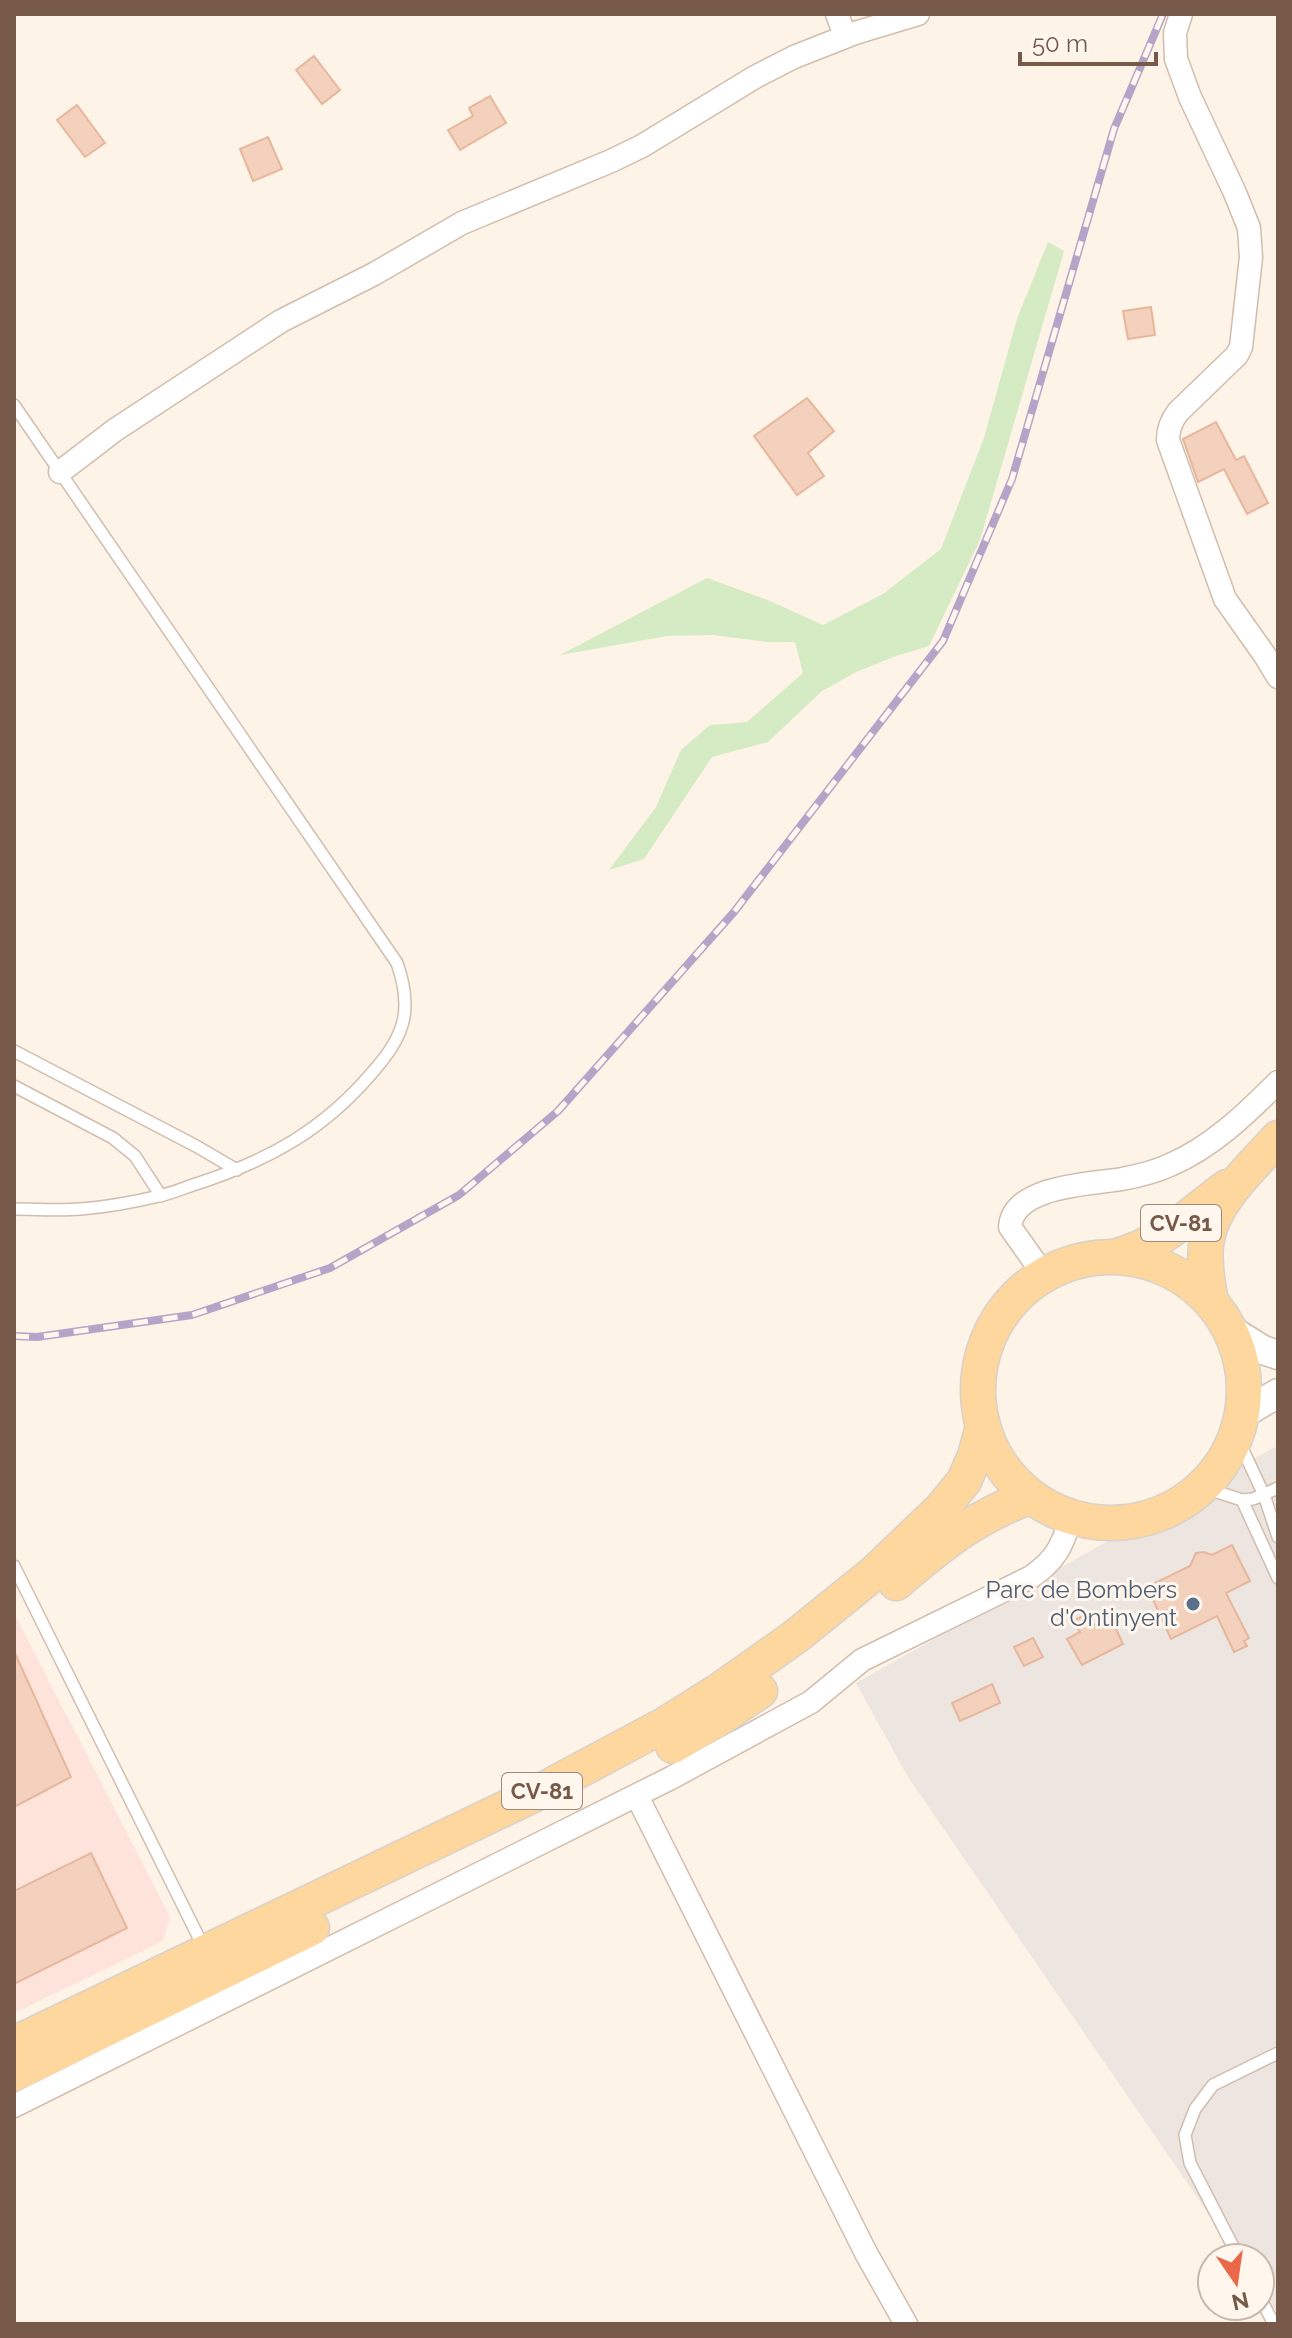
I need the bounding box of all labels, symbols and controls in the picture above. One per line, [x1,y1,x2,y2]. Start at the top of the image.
scale bar [1020,16,1156,66]
text: 50 m [1032,29,1088,58]
road number: CV-81 [1141,1205,1221,1241]
place label: Parc de Bombers d'Ontinyent [985,1575,1177,1632]
marker: Parc de Bombers d'Ontinyent [1184,1595,1202,1613]
road number: CV-81 [502,1773,582,1809]
north arrow [1196,2242,1276,2322]
text: N [1229,2287,1252,2316]

